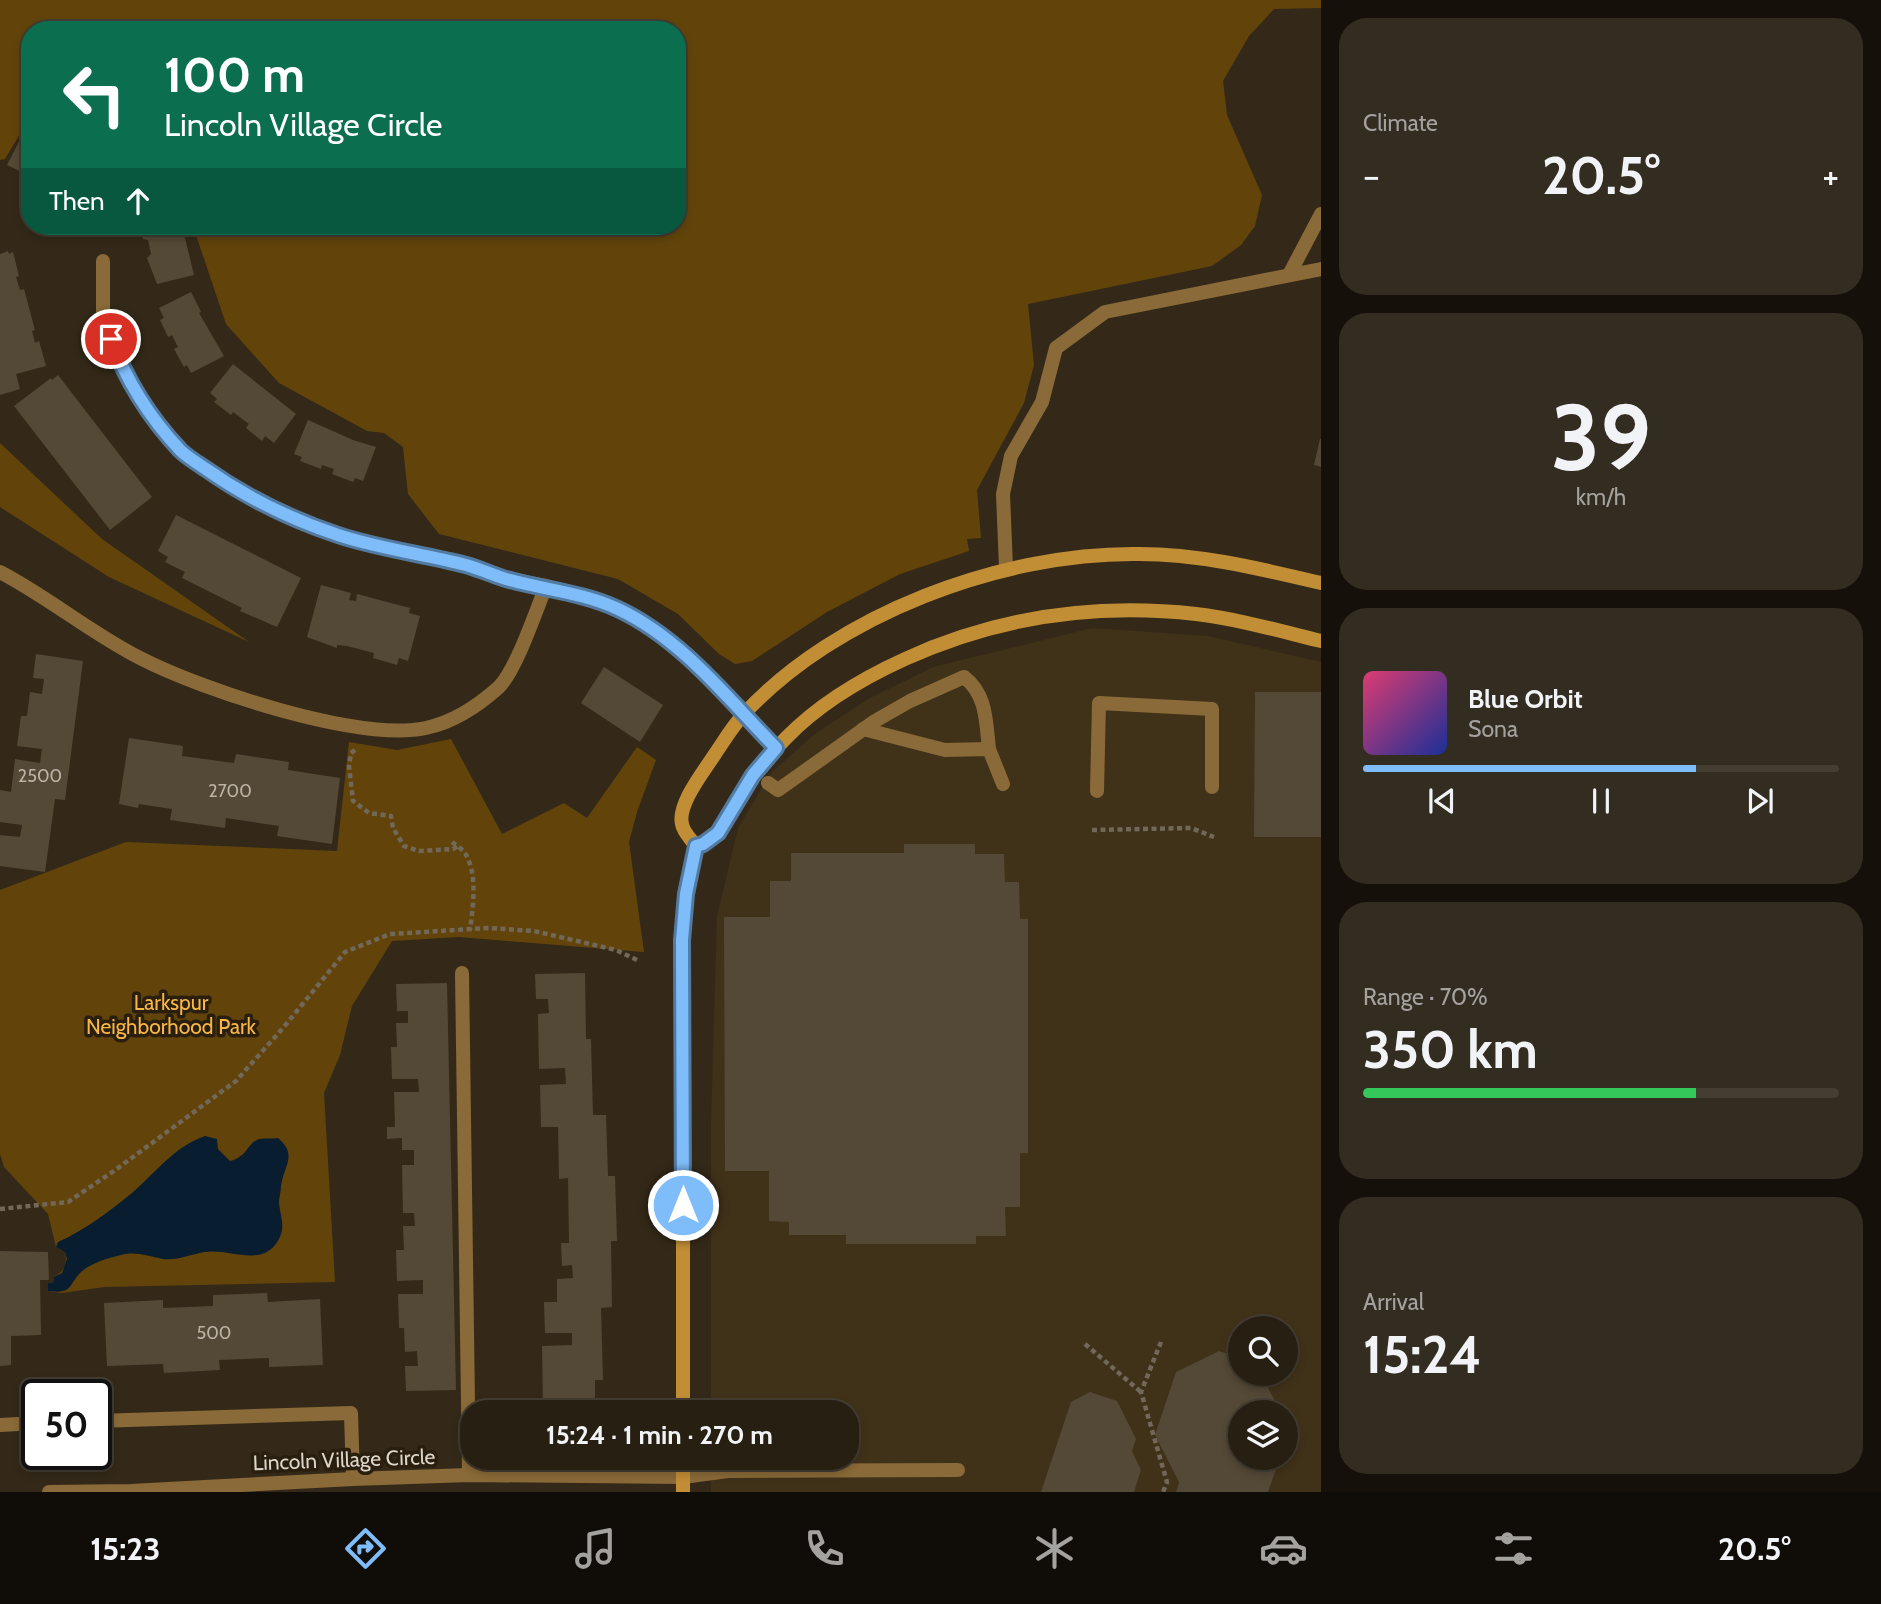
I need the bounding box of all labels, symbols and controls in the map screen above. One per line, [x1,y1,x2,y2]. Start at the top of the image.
text: 100 m [164,45,305,104]
icon: left [49,49,140,140]
text: Lincoln Village Circle [164,105,442,144]
text: Climate [1363,109,1438,137]
text: 20.5° [1542,144,1660,207]
text: − [1363,152,1380,199]
text: + [1822,152,1839,199]
icon: ahead [119,182,157,220]
text: Then [49,185,105,217]
pin [81,309,141,369]
icon: arrive [92,320,130,358]
text: 39 [1551,382,1651,493]
text: km/h [1576,483,1626,511]
text: Blue Orbit [1468,683,1583,715]
text: Sona [1468,715,1518,743]
house number: 2500 [18,765,62,787]
house number: 2700 [208,780,252,802]
icon: previous [1423,782,1461,820]
icon: pause [1582,782,1620,820]
icon: next [1741,782,1779,820]
text: Range · 70% [1363,983,1488,1011]
park label: Larkspur Neighborhood Park [86,990,257,1039]
text: 350 km [1363,1018,1538,1081]
position arrow [646,1168,720,1242]
text: Arrival [1363,1288,1424,1316]
map controls [1228,1316,1298,1470]
button: search [1228,1316,1298,1386]
house number: 500 [197,1322,231,1344]
text: 15:24 [1363,1323,1481,1386]
speed limit sign: 50 [21,1379,112,1470]
button: layers [1228,1400,1298,1470]
text: 15:24 · 1 min · 270 m [546,1419,773,1451]
street label: Lincoln Village Circle [252,1444,436,1475]
icon: directions [341,1524,390,1573]
icon: music [571,1524,620,1573]
icon: phone [800,1524,849,1573]
icon: climate [1030,1524,1079,1573]
icon: car [1259,1524,1308,1573]
icon: filters [1489,1524,1538,1573]
text: 15:23 [90,1529,161,1568]
text: 20.5° [1718,1529,1791,1568]

